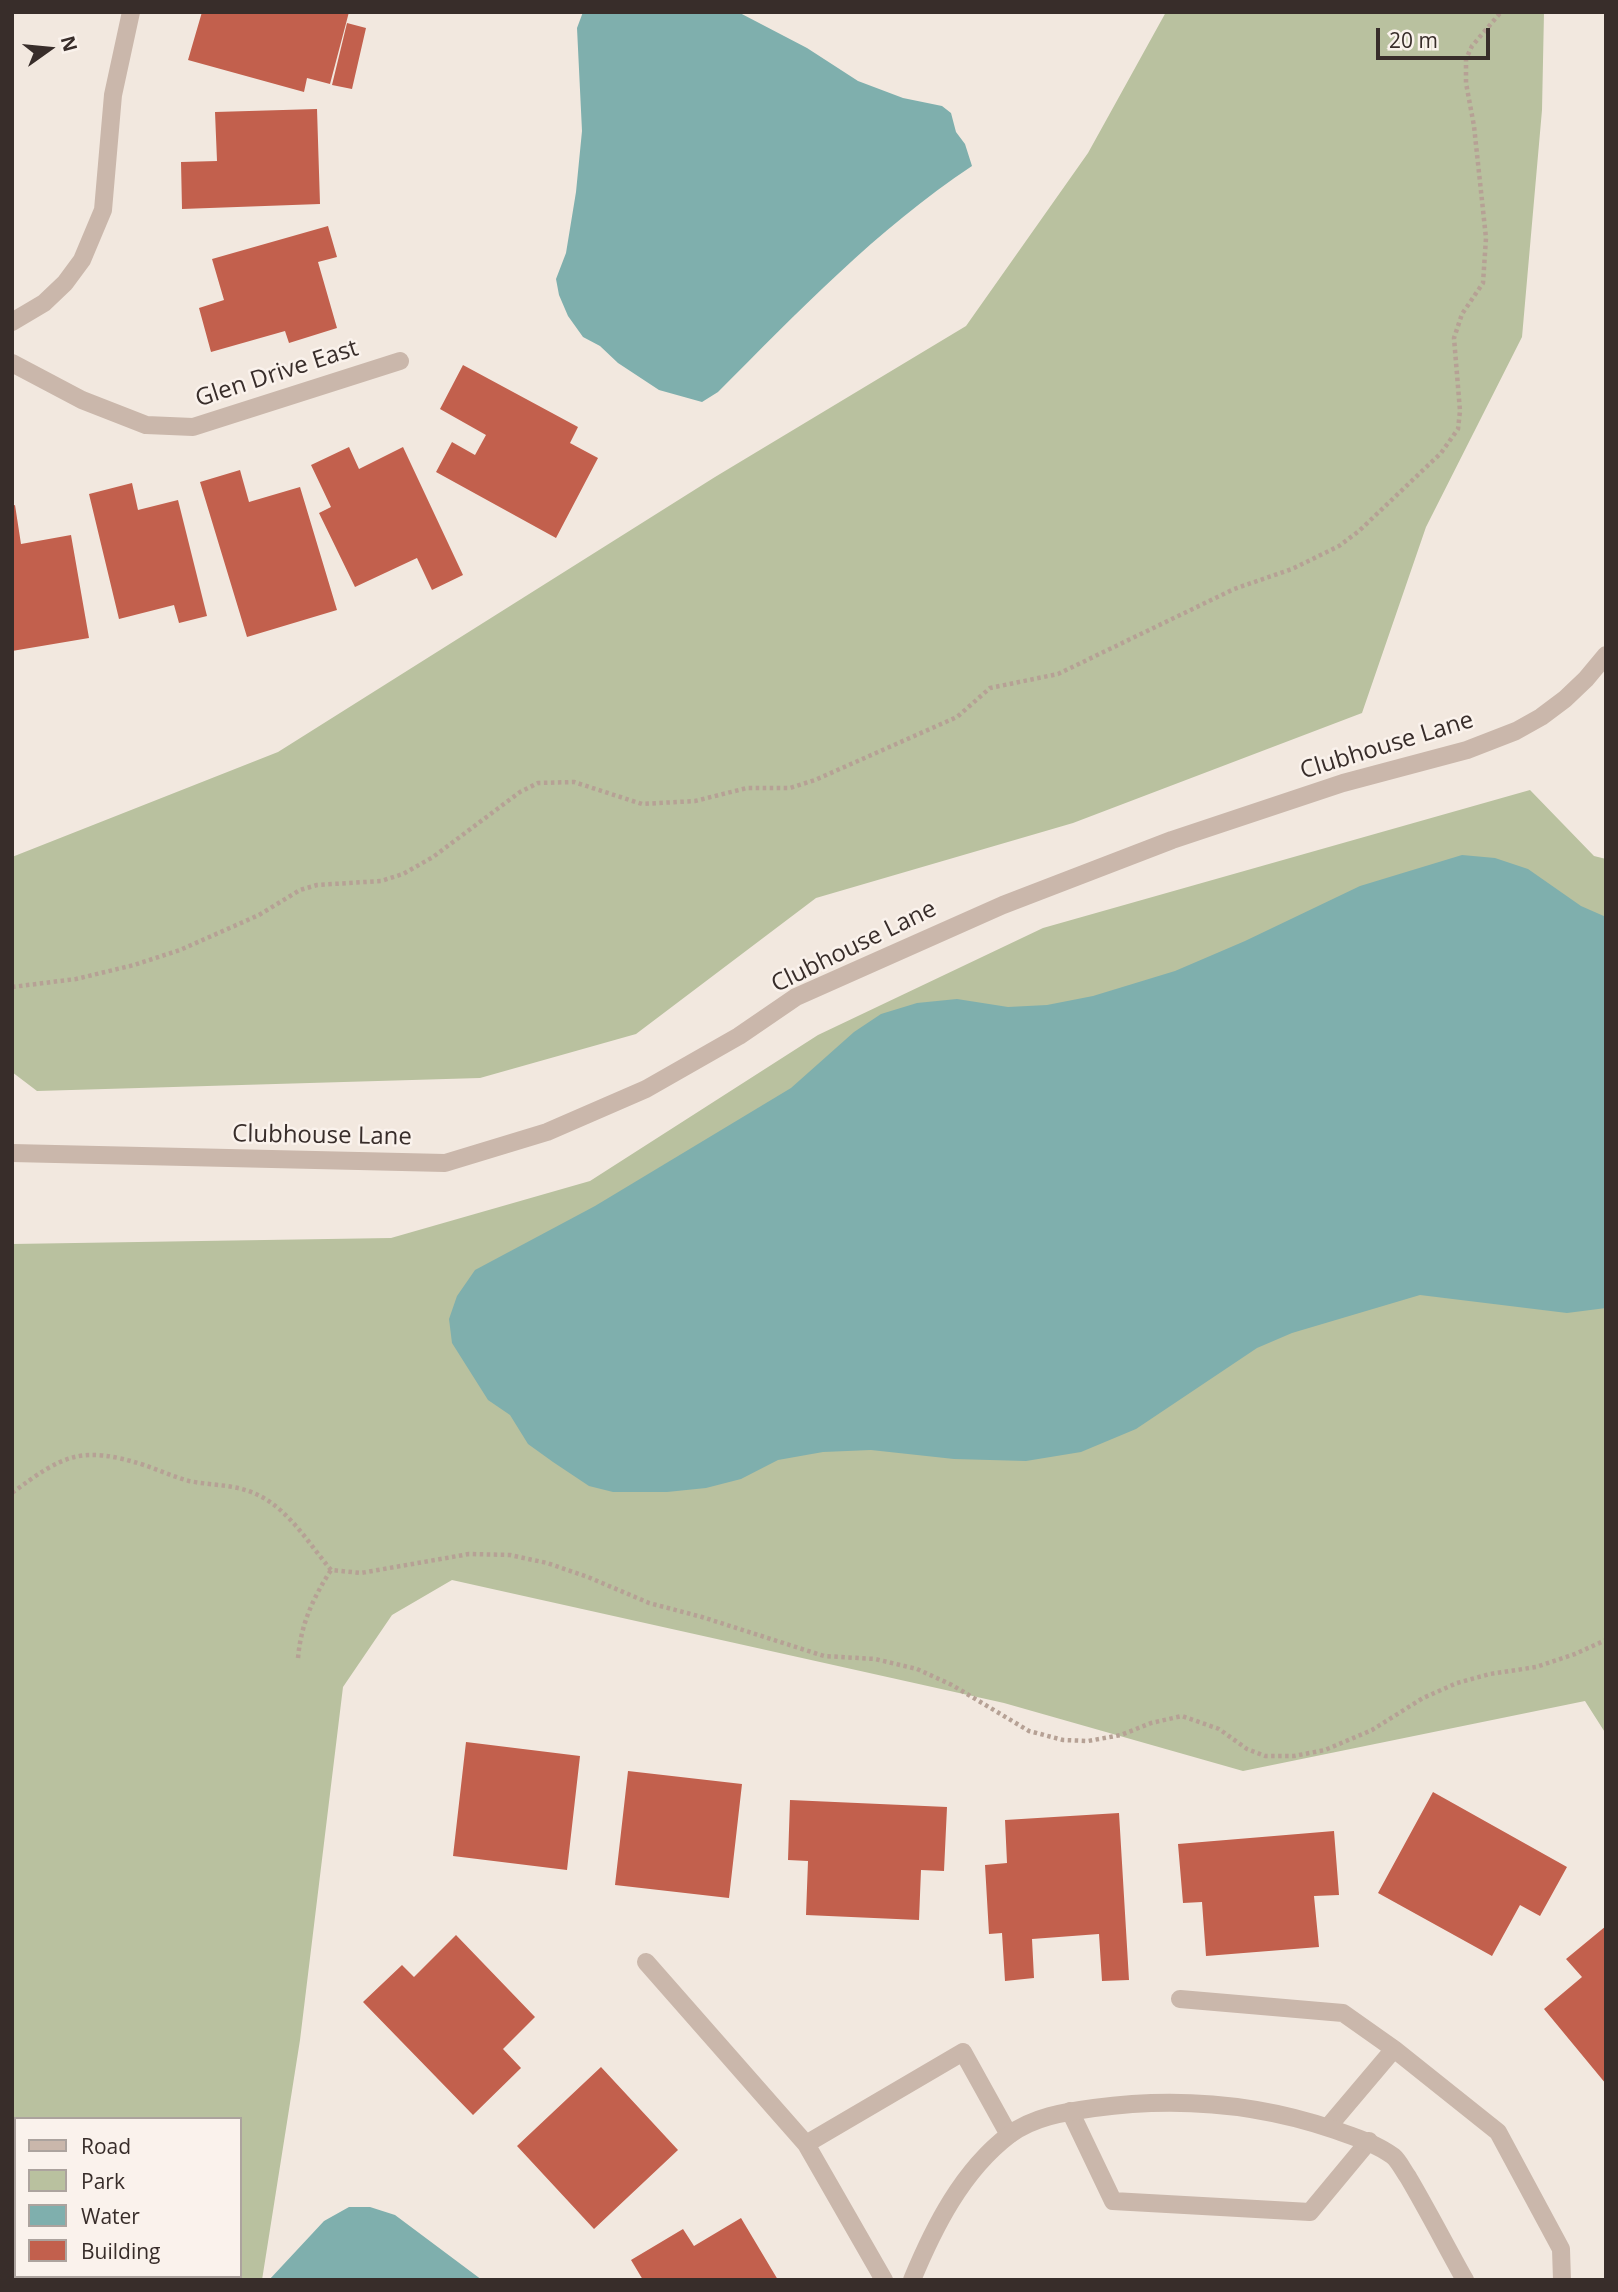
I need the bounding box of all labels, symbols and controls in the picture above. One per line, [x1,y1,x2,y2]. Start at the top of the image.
north arrow [14,14,84,84]
scale bar [1380,14,1494,58]
text: 20 m [1389,26,1438,54]
text: N [55,33,84,54]
street label: Glen Drive East [192,334,362,414]
street label: Clubhouse Lane [1297,706,1477,786]
street label: Clubhouse Lane [767,895,941,999]
street label: Clubhouse Lane [232,1120,412,1152]
legend [14,2117,242,2278]
text: Road [81,2132,131,2160]
text: Park [81,2167,125,2195]
text: Water [81,2202,140,2230]
text: Building [81,2237,160,2265]

